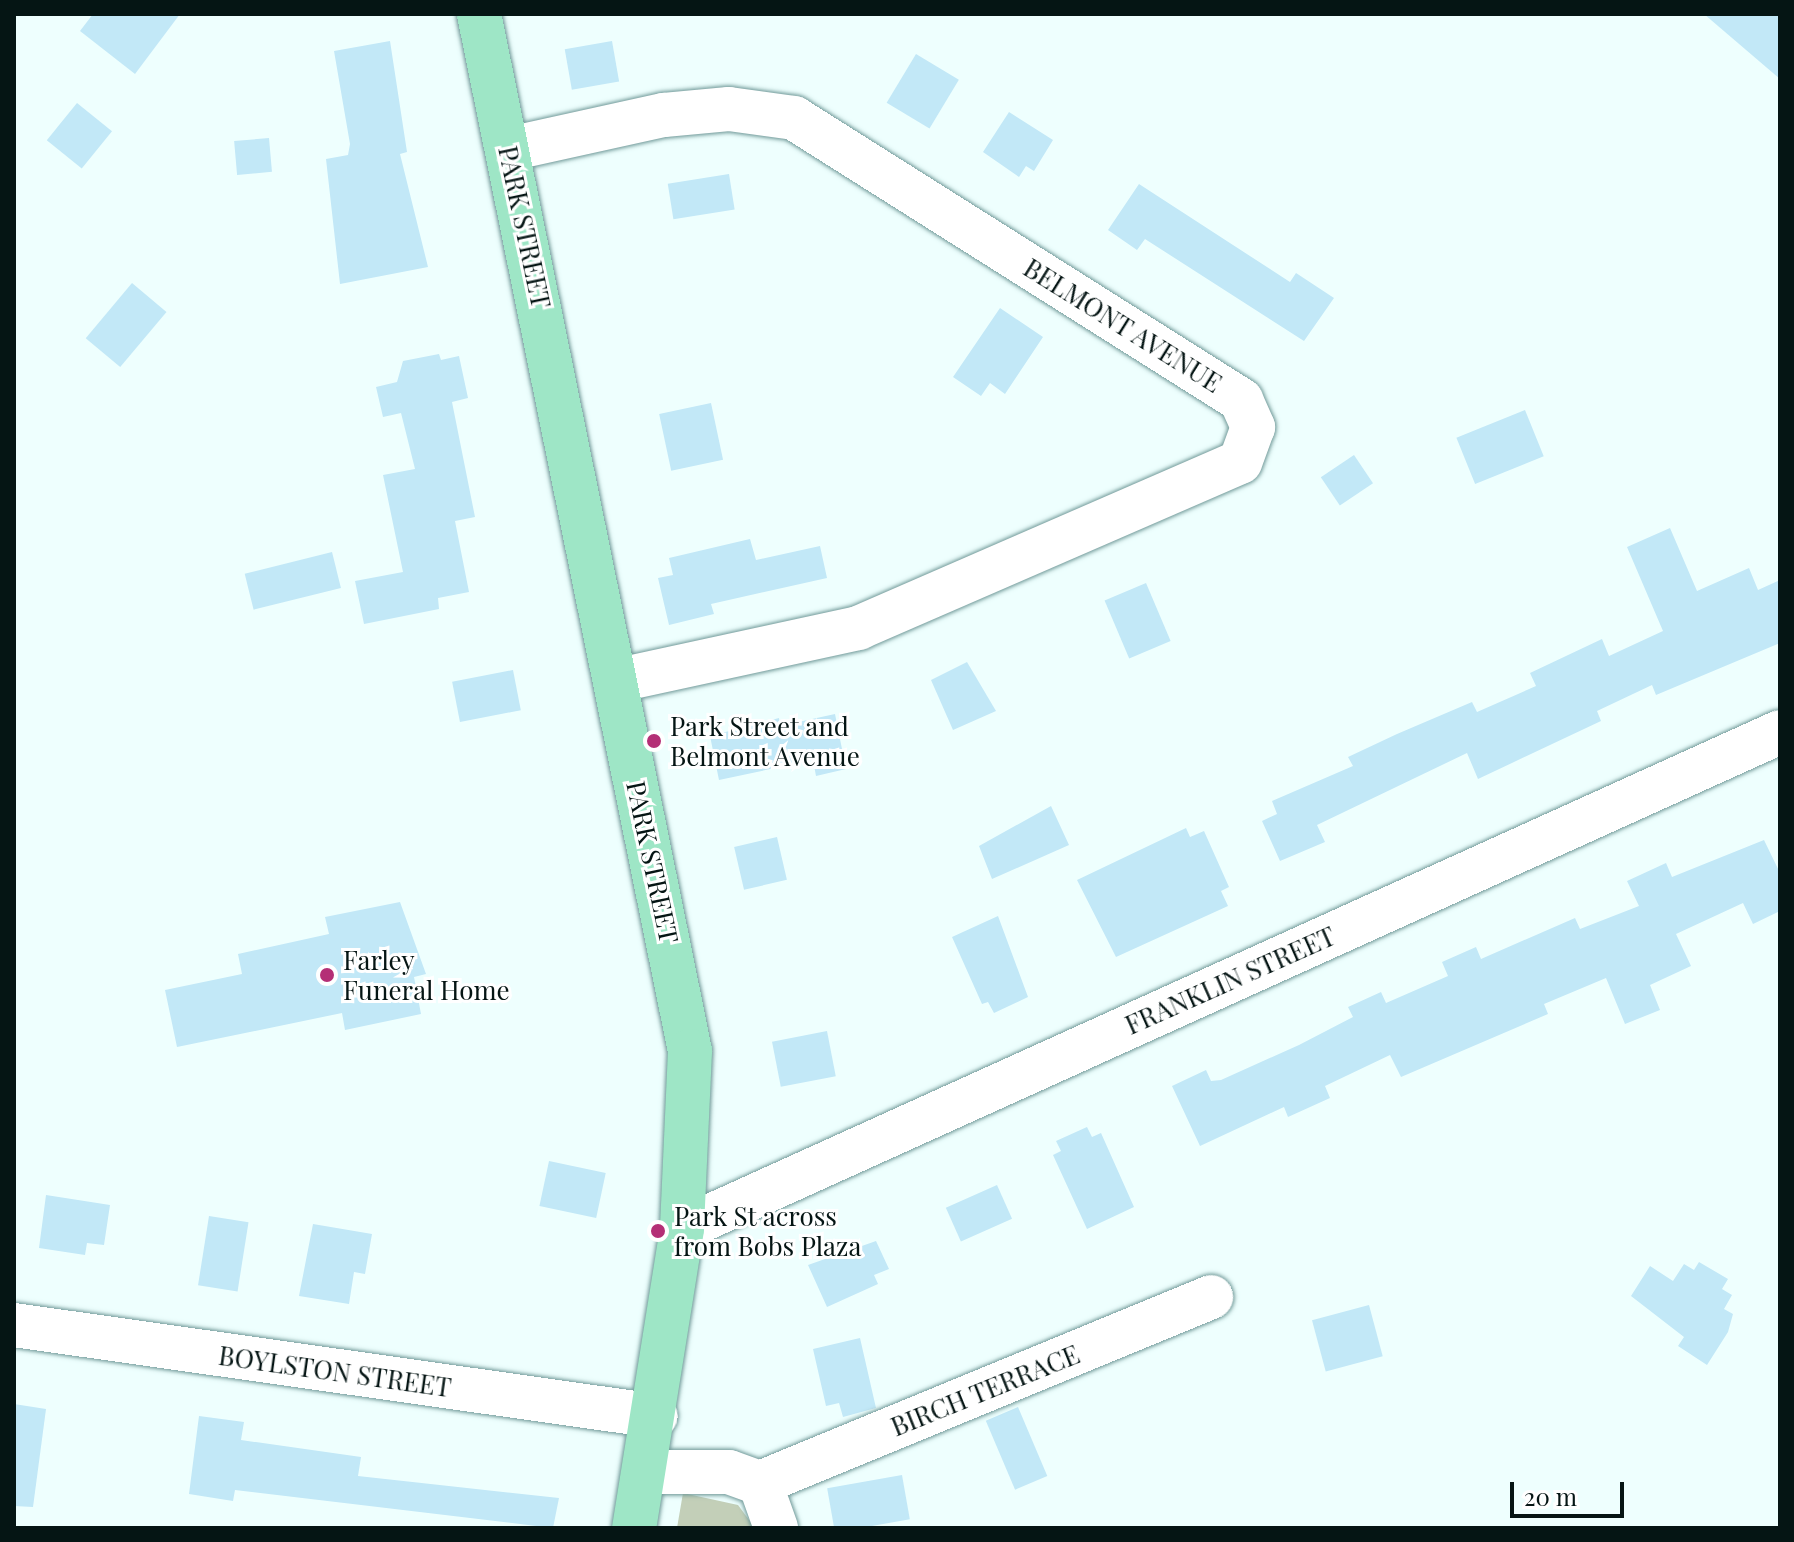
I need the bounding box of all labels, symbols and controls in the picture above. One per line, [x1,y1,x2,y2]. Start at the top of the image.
street label: PARK STREET [493,143,557,311]
street label: BELMONT AVENUE [1018,251,1228,399]
place label: Park Street and Belmont Avenue [670,710,861,772]
marker: Park Street and Belmont Avenue [645,732,663,750]
street label: PARK STREET [621,778,685,946]
street label: FRANKLIN STREET [1120,920,1340,1040]
place label: Farley Funeral Home [343,944,510,1006]
marker: Farley Funeral Home [318,966,336,984]
place label: Park St across from Bobs Plaza [674,1200,861,1262]
marker: Park St across from Bobs Plaza [649,1222,667,1240]
street label: BIRCH TERRACE [886,1338,1084,1442]
street label: BOYLSTON STREET [217,1339,453,1403]
scale bar [1514,1466,1628,1516]
text: 20 m [1524,1480,1577,1512]

